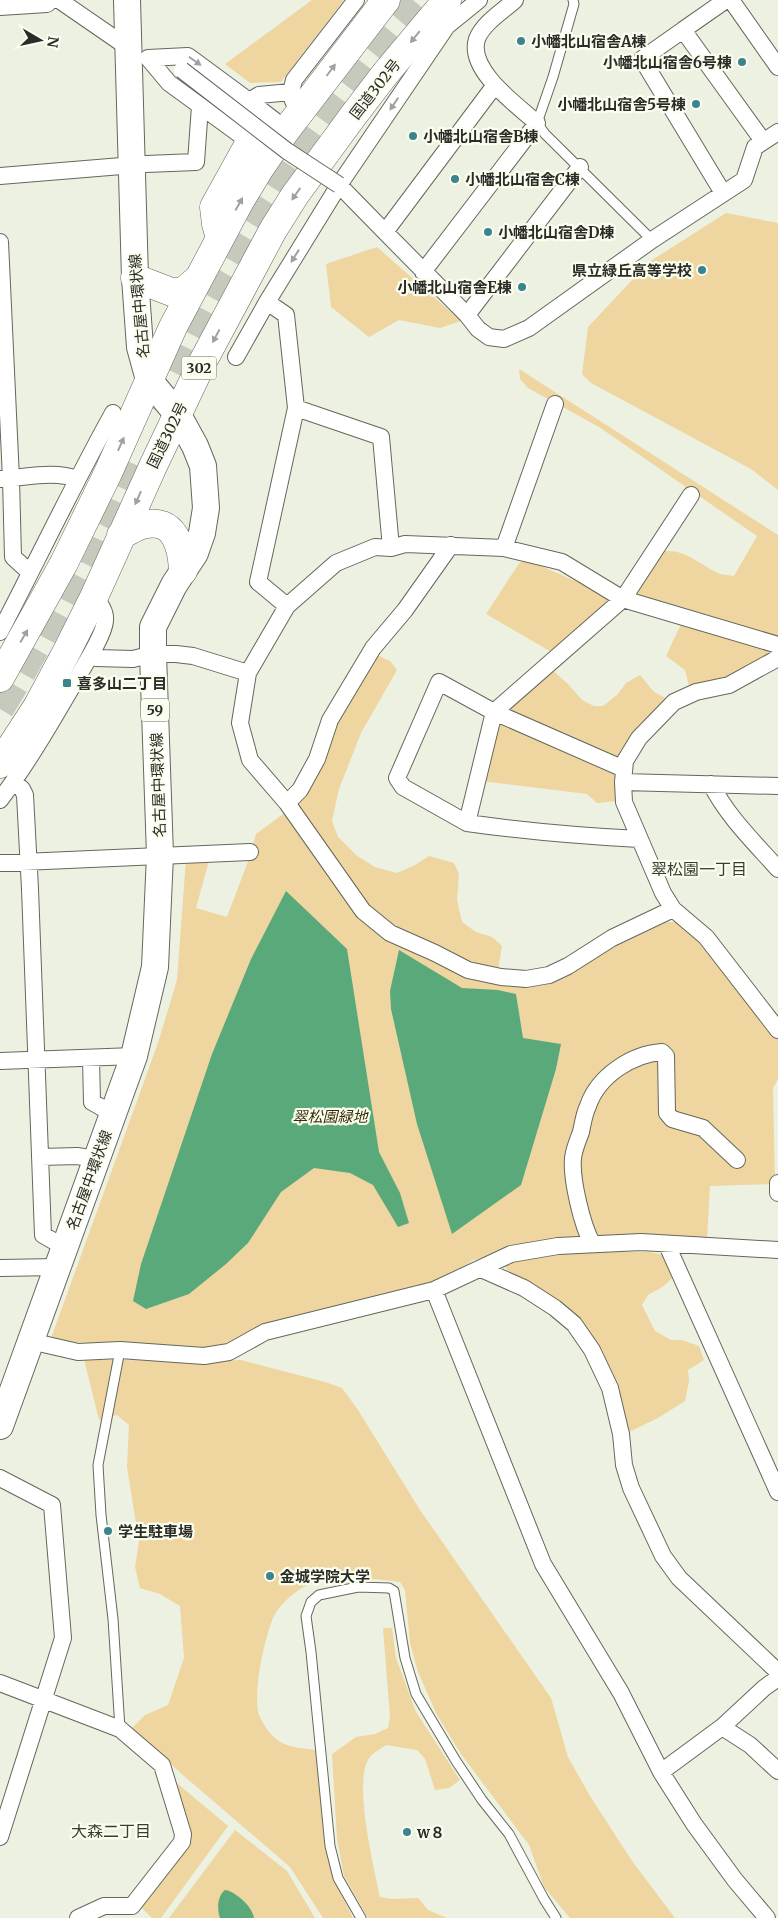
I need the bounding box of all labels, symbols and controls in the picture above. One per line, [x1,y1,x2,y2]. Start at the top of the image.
north arrow [15,15,65,65]
one-way arrow [410,31,421,44]
place label: 小幡北山宿舎A棟 [531,32,647,51]
text: N [43,35,63,49]
marker: 小幡北山宿舎A棟 [515,35,527,47]
place label: 小幡北山宿舎6号棟 [603,53,732,72]
street label: 国道302号 [345,55,405,123]
one-way arrow [188,56,202,66]
marker: 小幡北山宿舎6号棟 [736,56,748,68]
one-way arrow [325,64,336,77]
place label: 小幡北山宿舎5号棟 [557,95,686,114]
one-way arrow [389,98,399,111]
marker: 小幡北山宿舎5号棟 [690,98,702,110]
place label: 小幡北山宿舎B棟 [423,127,539,146]
marker: 小幡北山宿舎B棟 [407,130,419,142]
place label: 小幡北山宿舎C棟 [465,170,580,189]
marker: 小幡北山宿舎C棟 [449,173,461,185]
one-way arrow [291,188,301,201]
one-way arrow [234,198,243,211]
place label: 小幡北山宿舎D棟 [498,223,614,242]
marker: 小幡北山宿舎D棟 [482,226,494,238]
one-way arrow [291,249,300,263]
street label: 名古屋中環状線 [125,253,153,359]
place label: 県立緑丘高等学校 [572,261,692,280]
marker: 県立緑丘高等学校 [696,264,708,276]
place label: 小幡北山宿舎E棟 [397,278,512,297]
marker: 小幡北山宿舎E棟 [516,281,528,293]
one-way arrow [212,329,220,343]
road number: 302 [182,356,216,379]
street label: 国道302号 [143,399,191,471]
one-way arrow [117,437,125,451]
one-way arrow [134,491,142,505]
one-way arrow [20,630,29,643]
place label: 喜多山二丁目 [77,674,167,693]
marker: 喜多山二丁目 [61,677,73,689]
road number: 59 [141,698,169,722]
street label: 名古屋中環状線 [147,732,169,838]
district label: 翠松園一丁目 [651,859,747,879]
park label: 翠松園緑地 [292,1107,369,1126]
street label: 名古屋中環状線 [62,1127,116,1233]
place label: 学生駐車場 [118,1522,193,1541]
marker: 学生駐車場 [102,1525,114,1537]
place label: 金城学院大学 [280,1567,370,1586]
marker: 金城学院大学 [264,1570,276,1582]
district label: 大森二丁目 [71,1821,151,1841]
place label: w８ [416,1823,445,1842]
marker: w８ [401,1826,413,1838]

